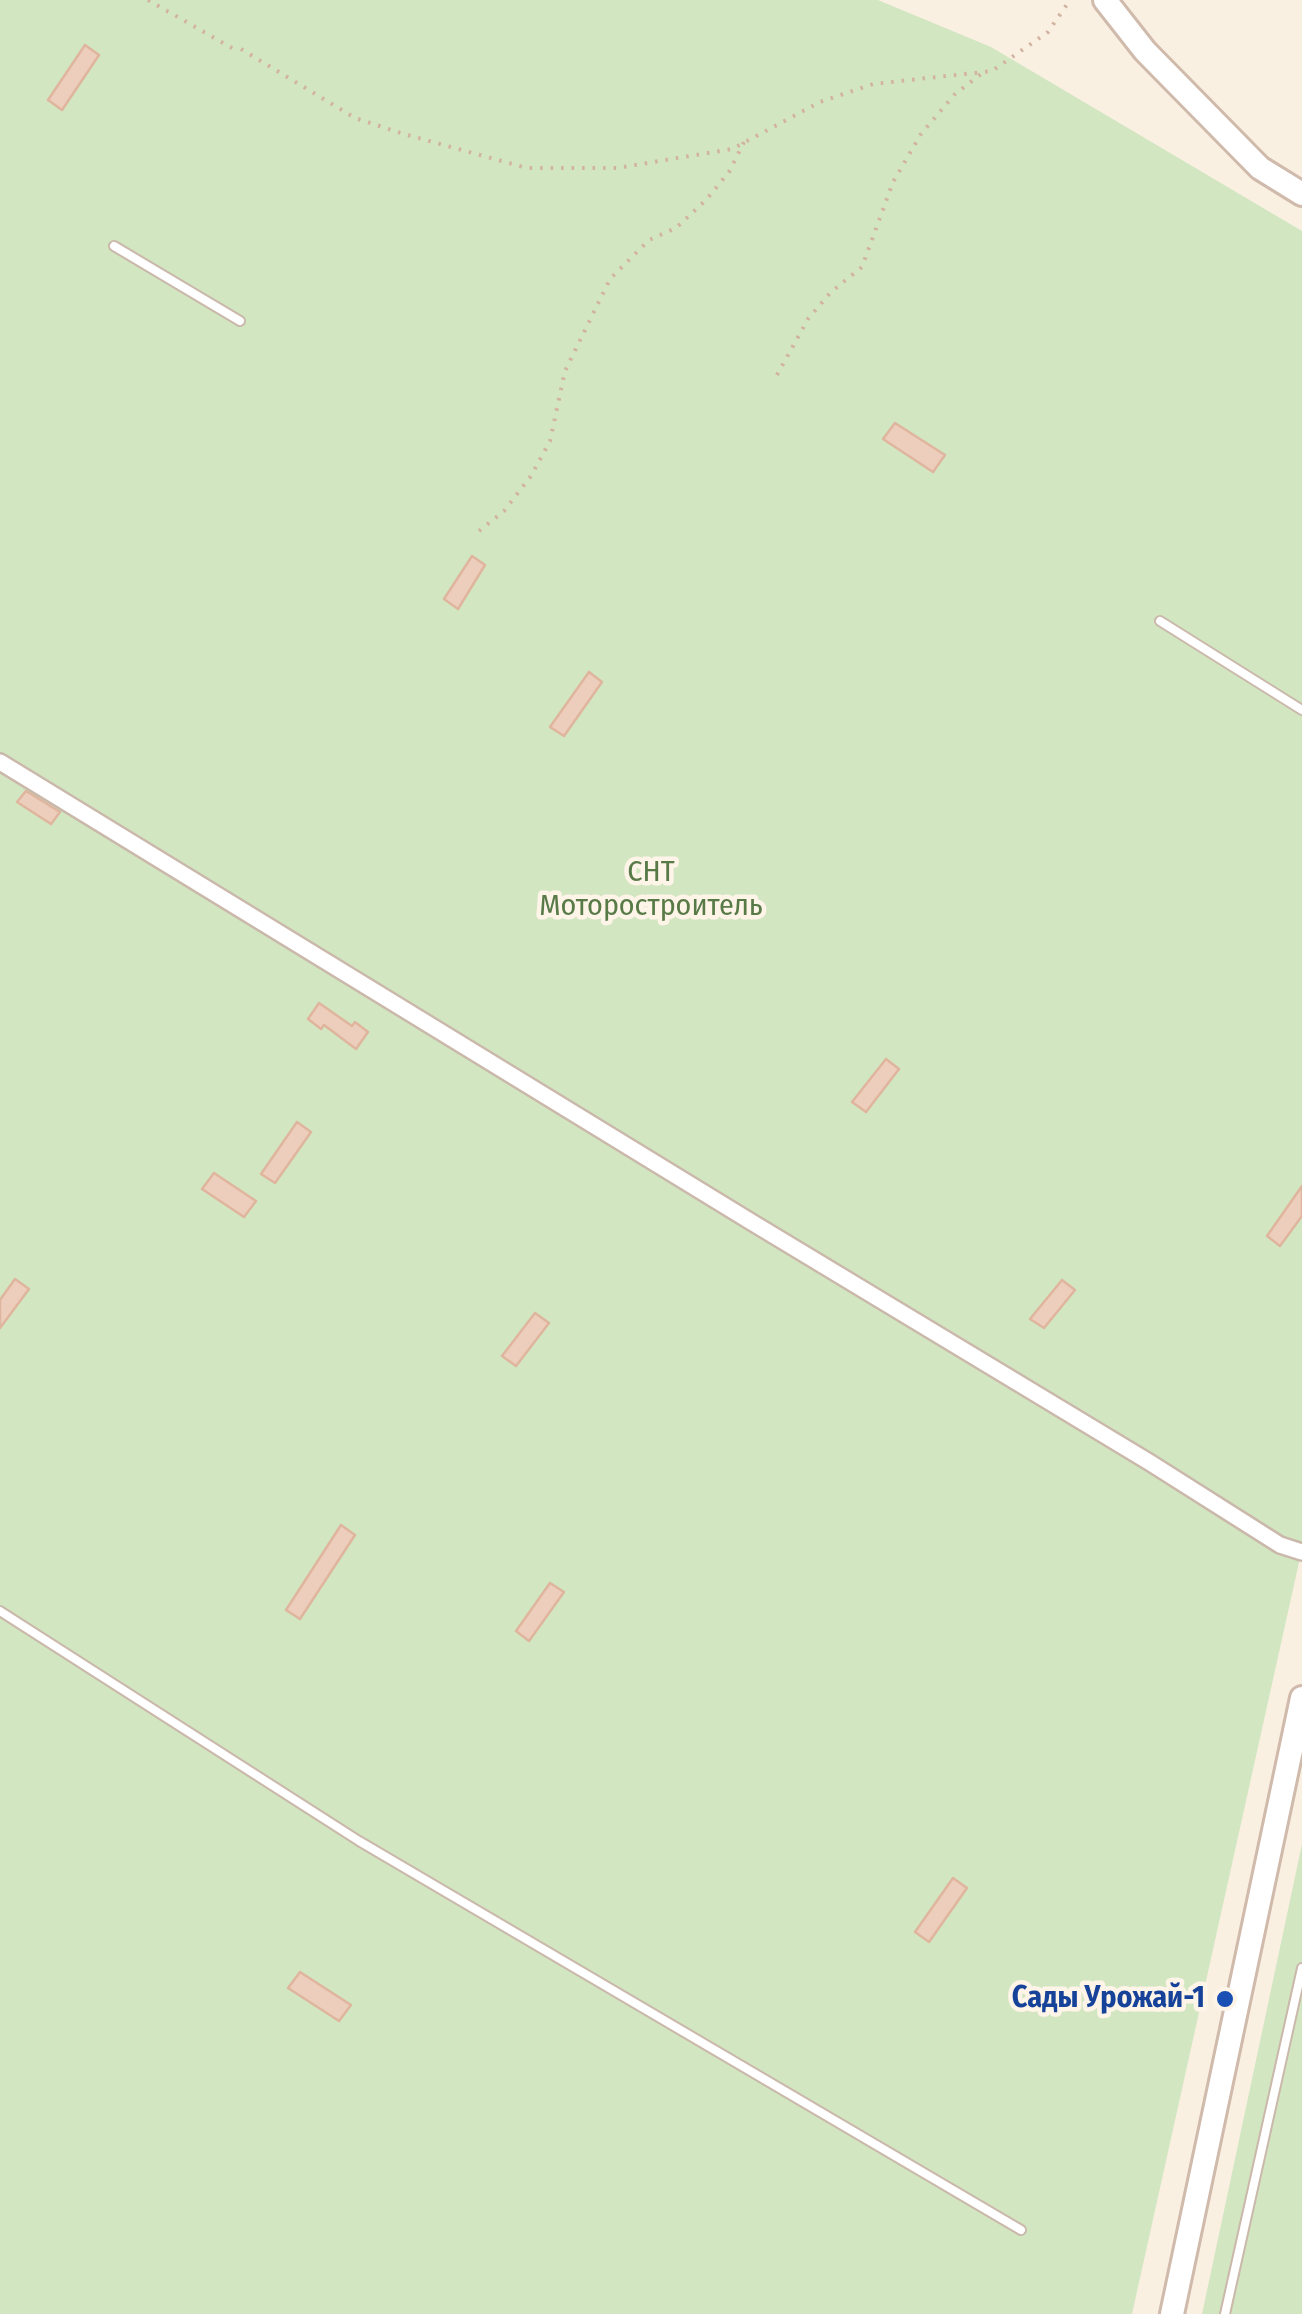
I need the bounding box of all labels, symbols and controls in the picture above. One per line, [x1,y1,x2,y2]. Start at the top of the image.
park label: СНТ Моторостроитель [539,855,763,926]
place label: Сады Урожай-1 [1012,1981,1205,2017]
marker: Сады Урожай-1 [1214,1988,1236,2010]

